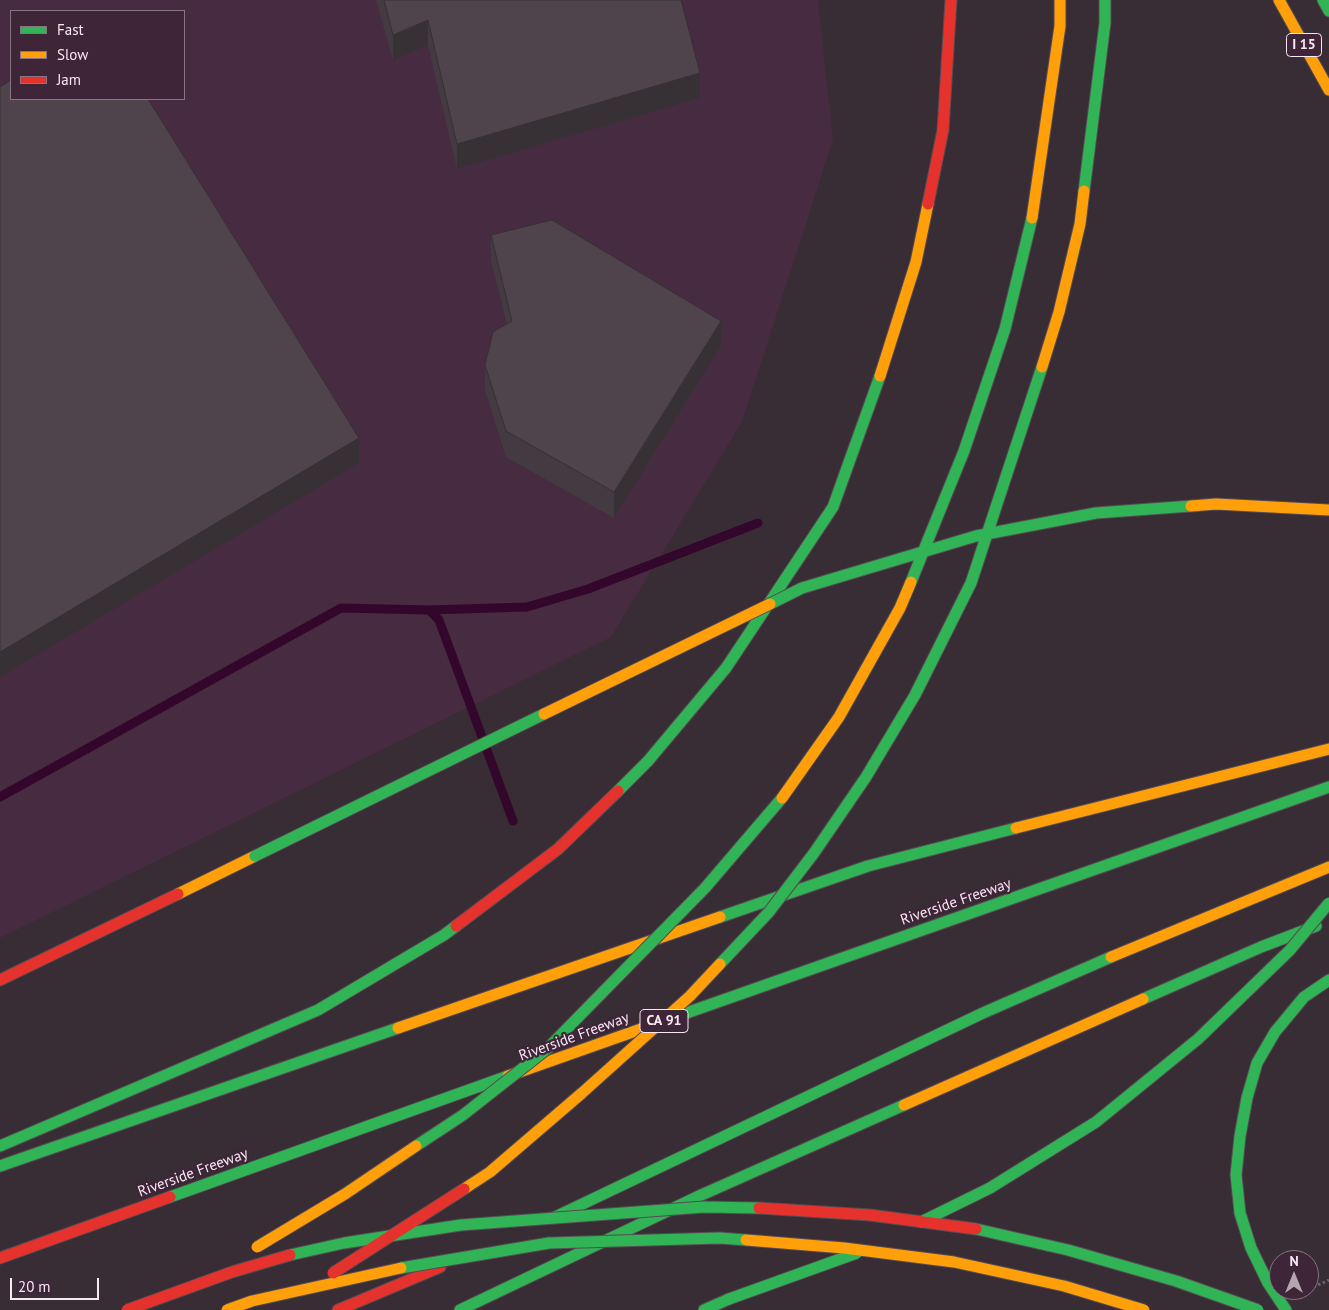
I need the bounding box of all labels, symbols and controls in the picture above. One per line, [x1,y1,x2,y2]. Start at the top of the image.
legend [10,10,185,100]
text: Fast [57,20,84,39]
road number: I 15 [1286,34,1322,56]
text: Slow [57,45,88,64]
text: Jam [57,70,81,89]
street label: Riverside Freeway [898,875,1014,929]
street label: Riverside Freeway [516,1009,632,1065]
road number: CA 91 [640,1009,688,1032]
street label: Riverside Freeway [135,1145,251,1201]
north arrow [1269,1250,1319,1300]
text: N [1289,1252,1299,1270]
scale bar [12,1268,101,1300]
text: 20 m [18,1277,51,1296]

